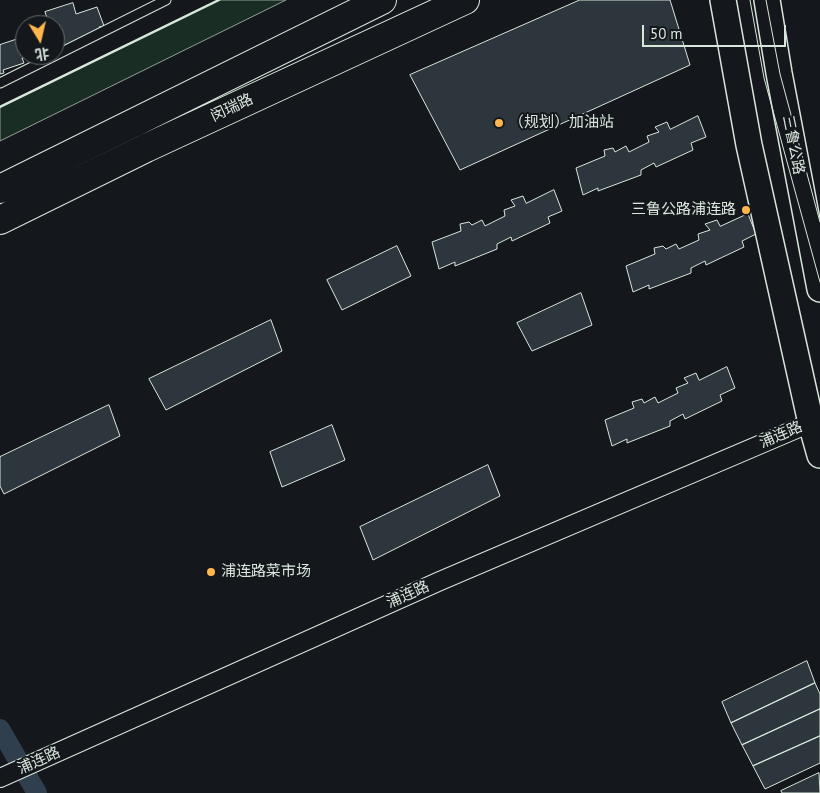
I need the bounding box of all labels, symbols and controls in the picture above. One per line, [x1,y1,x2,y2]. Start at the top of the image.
north arrow [15,15,65,65]
scale bar [645,15,789,47]
text: 50 m [650,24,683,43]
text: 北 [34,44,51,64]
street label: 闵瑞路 [208,90,256,126]
place label: （规划）加油站 [509,114,614,132]
street label: 三鲁公路 [778,114,808,176]
marker: （规划）加油站 [493,117,505,129]
place label: 三鲁公路浦连路 [631,201,736,219]
marker: 三鲁公路浦连路 [740,204,752,216]
street label: 浦连路 [757,418,805,452]
place label: 浦连路菜市场 [221,563,311,581]
marker: 浦连路菜市场 [205,566,217,578]
street label: 浦连路 [384,578,432,612]
street label: 浦连路 [15,744,63,778]

